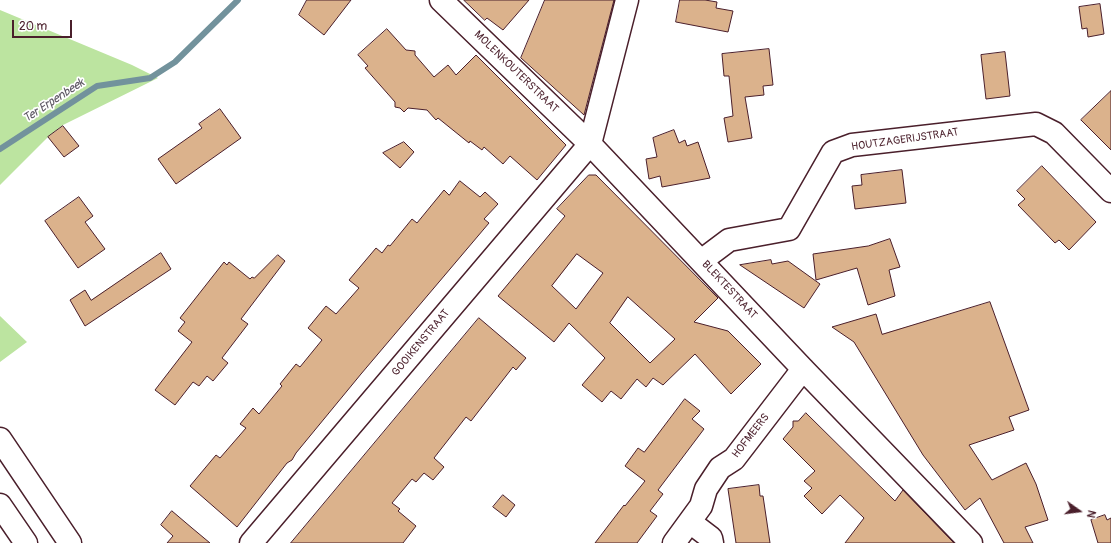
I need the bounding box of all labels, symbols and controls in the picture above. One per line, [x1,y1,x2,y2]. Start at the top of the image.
scale bar [14,12,74,38]
text: 20 m [19,19,47,34]
street label: MOLENKOUTERSTRAAT [471,28,561,116]
water label: Ter Erpenbeek [21,76,87,126]
street label: HOUTZAGERIJSTRAAT [851,126,959,154]
street label: BLEKTESTRAAT [699,258,759,322]
street label: GOOIKENSTRAAT [389,307,453,379]
street label: HOFMEERS [730,411,772,461]
north arrow [1059,491,1099,531]
text: N [1084,509,1098,519]

